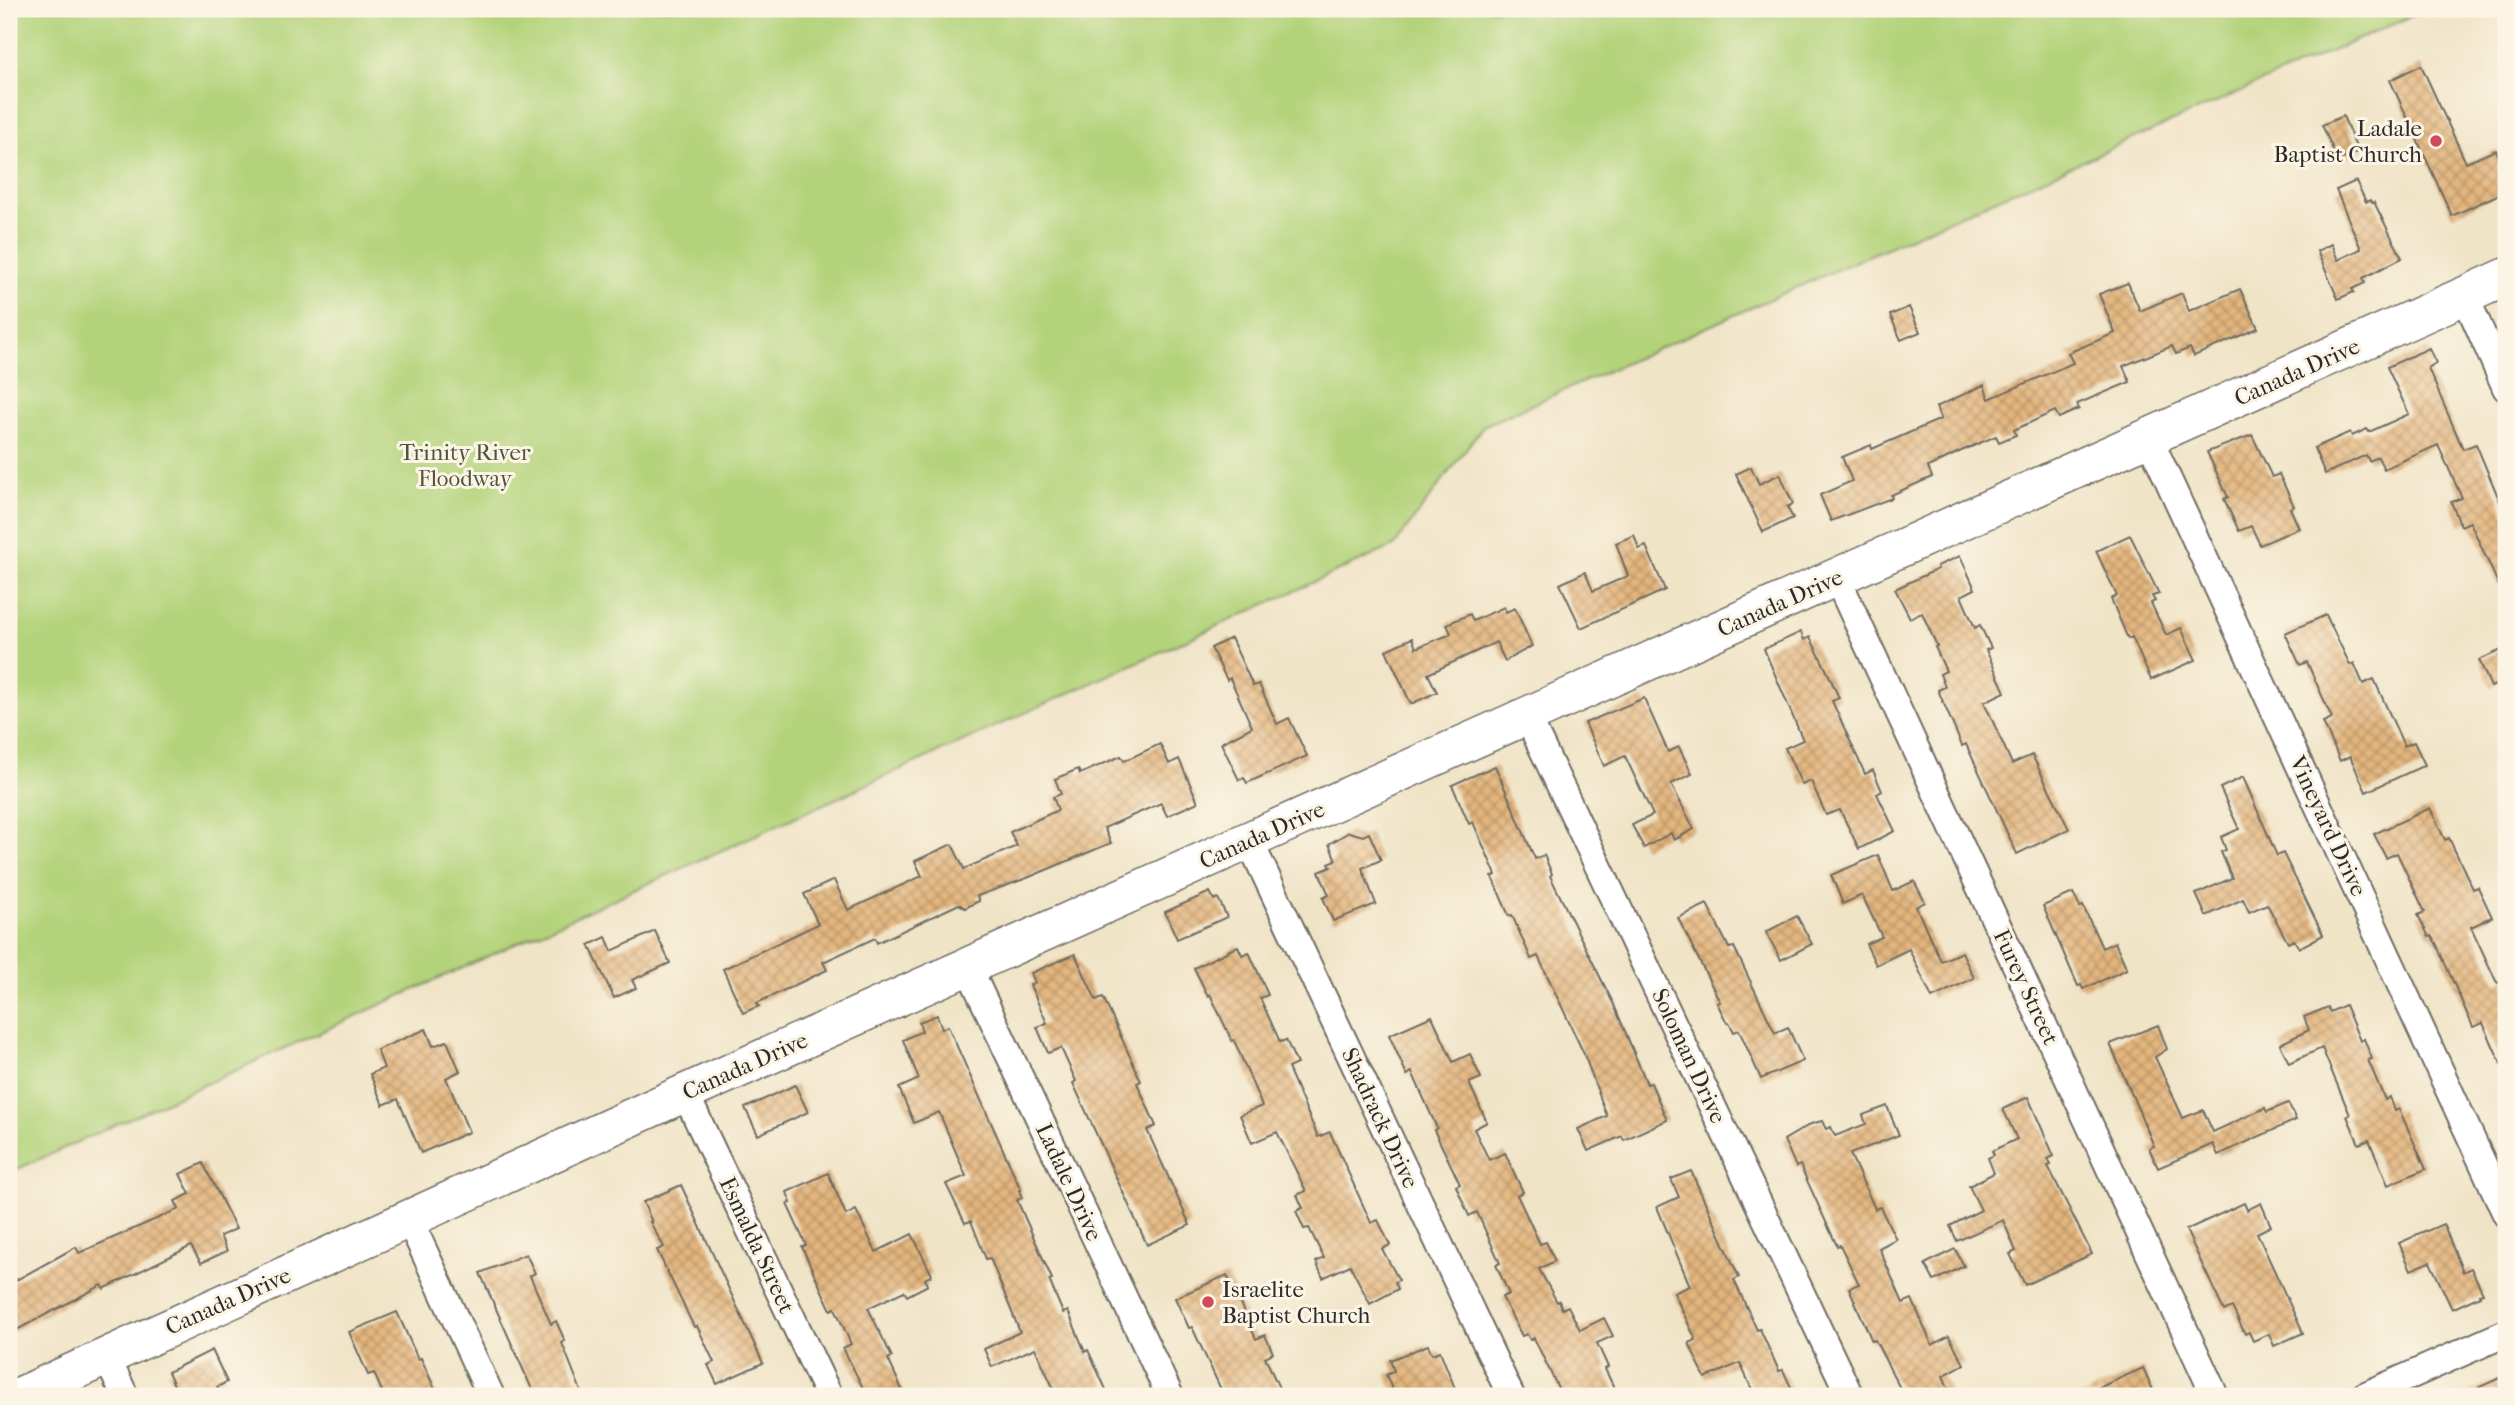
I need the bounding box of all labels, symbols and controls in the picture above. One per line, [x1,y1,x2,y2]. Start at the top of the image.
place label: Ladale Baptist Church [2274,115,2422,168]
marker: Ladale Baptist Church [2428,133,2444,149]
street label: Canada Drive [2230,332,2364,412]
park label: Trinity River Floodway [399,439,531,492]
street label: Canada Drive [1713,563,1847,643]
street label: Vineyard Drive [2283,751,2372,900]
street label: Canada Drive [1195,795,1329,875]
street label: Furey Street [1988,925,2064,1049]
street label: Soloman Drive [1646,984,1732,1128]
street label: Canada Drive [678,1026,812,1106]
street label: Shadrack Drive [1336,1044,1424,1192]
street label: Ladale Drive [1030,1119,1108,1245]
street label: Esmalda Street [714,1173,800,1317]
street label: Canada Drive [161,1261,295,1341]
place label: Israelite Baptist Church [1222,1276,1371,1329]
marker: Israelite Baptist Church [1200,1294,1216,1310]

